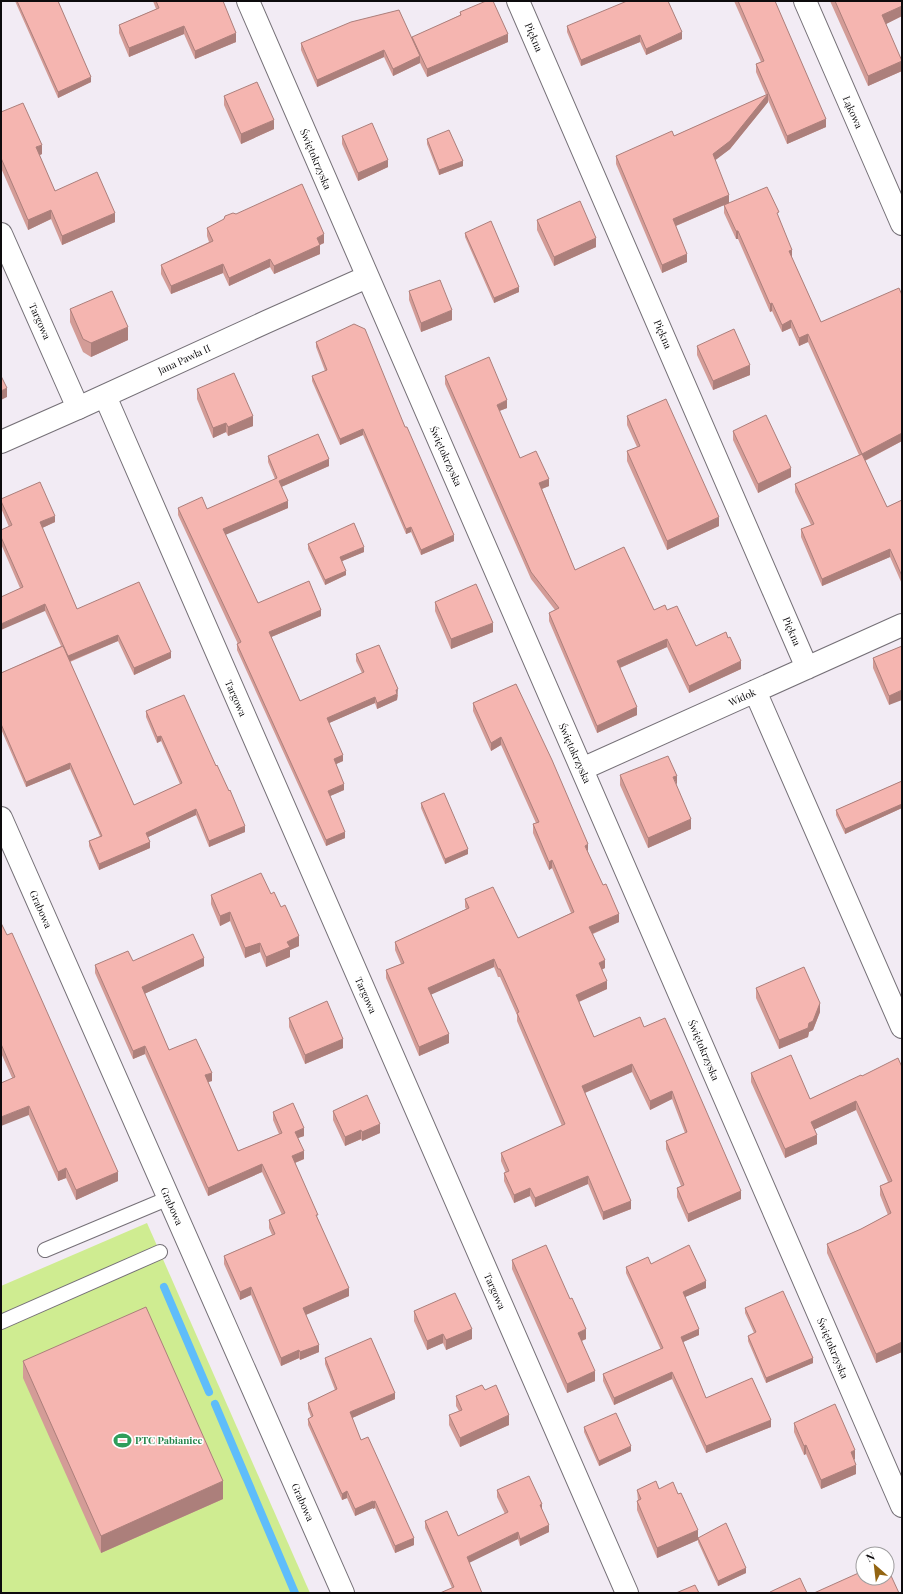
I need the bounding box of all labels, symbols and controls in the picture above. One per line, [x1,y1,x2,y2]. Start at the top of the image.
street label: Piękna [522,20,546,54]
street label: Łąkowa [840,94,866,130]
street label: Świętokrzyska [297,127,335,191]
street label: Targowa [26,300,54,342]
street label: Piękna [651,317,675,351]
street label: Jana Pawła II [155,341,213,378]
street label: Świętokrzyska [426,424,466,488]
street label: Piękna [780,614,804,648]
street label: Targowa [222,677,250,719]
street label: Widok [725,685,758,710]
street label: Świętokrzyska [555,721,595,785]
street label: Grabowa [26,888,56,930]
street label: Targowa [352,974,380,1016]
street label: Świętokrzyska [685,1018,723,1082]
street label: Grabowa [157,1185,187,1227]
street label: Targowa [481,1270,509,1312]
street label: Świętokrzyska [814,1316,852,1380]
sports icon: PTC Pabianice [112,1430,132,1450]
place label: PTC Pabianice [135,1433,202,1447]
street label: Grabowa [288,1481,318,1523]
north arrow [855,1546,895,1586]
text: N [863,1548,877,1565]

